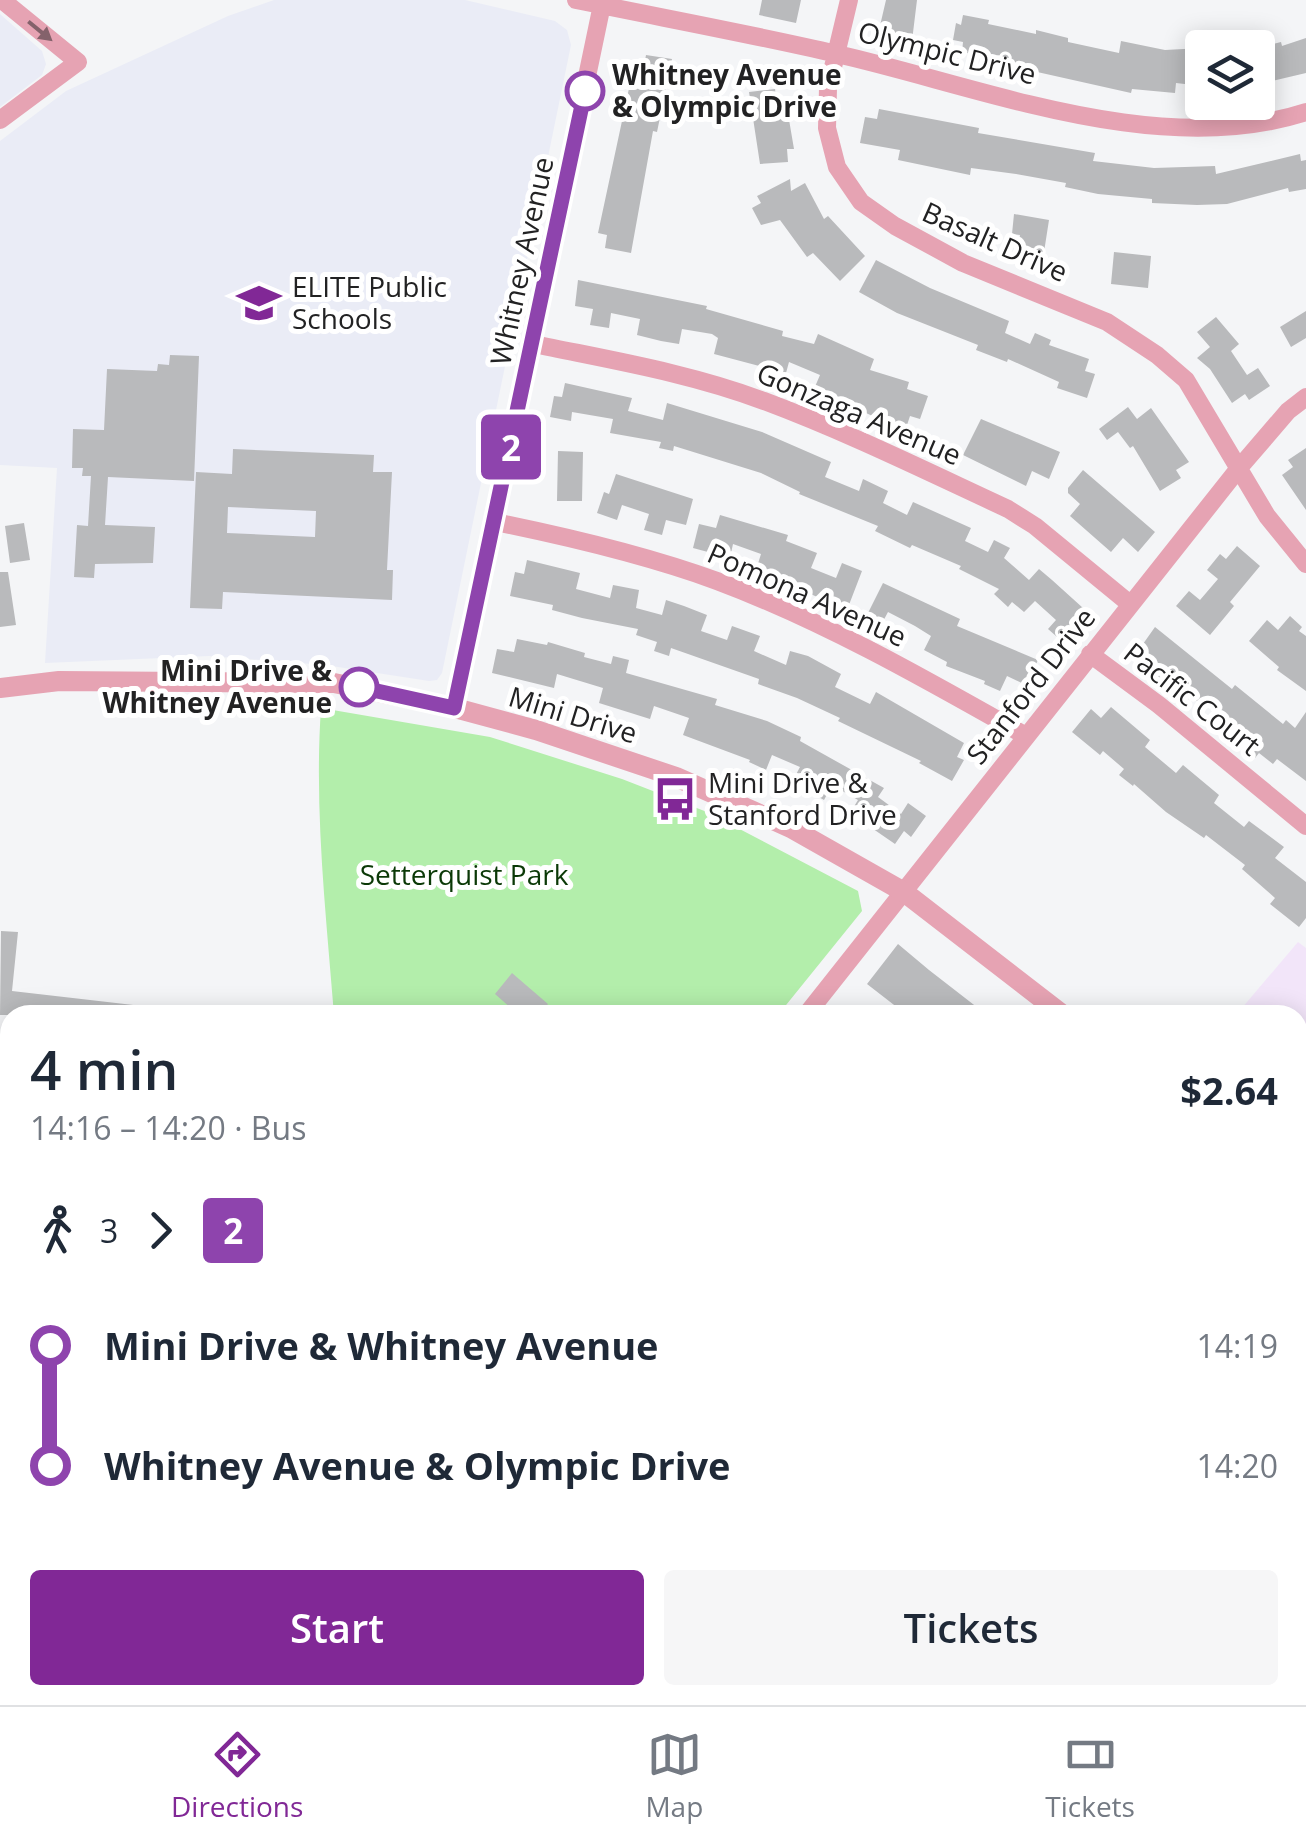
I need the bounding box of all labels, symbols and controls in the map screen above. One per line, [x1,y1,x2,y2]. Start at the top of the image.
street label: Olympic Drive [854,12,1040,93]
one-way arrow [27,20,52,41]
map controls [1185,30,1275,120]
button: layers [1185,30,1275,120]
place label: Whitney Avenue & Olympic Drive [612,55,841,125]
marker: Whitney Avenue & Olympic Drive [566,72,604,110]
street label: Whitney Avenue [480,153,562,368]
street label: Basalt Drive [917,192,1074,290]
place label: ELITE Public Schools [292,267,447,337]
school or university icon: ELITE Public Schools [235,279,283,327]
street label: Gonzaga Avenue [751,353,967,473]
line badge: 2 [478,414,544,480]
text: 2 [501,424,521,471]
street label: Pomona Avenue [702,533,913,655]
street label: Stanford Drive [957,599,1103,771]
street label: Pacific Court [1117,633,1269,763]
place label: Mini Drive & Whitney Avenue [103,651,332,721]
marker: Mini Drive & Whitney Avenue [340,668,378,706]
street label: Mini Drive [504,677,642,752]
place label: Mini Drive & Stanford Drive [708,763,897,833]
bus stop icon: Mini Drive & Stanford Drive [651,775,699,823]
park label: Setterquist Park [360,855,569,893]
text: 4 min [30,1031,178,1106]
text: $2.64 [1180,1064,1278,1116]
text: 14:16 – 14:20 · Bus [30,1106,306,1149]
icon: walk [30,1203,85,1258]
icon: forward [133,1203,188,1258]
text: 2 [223,1207,243,1254]
text: 3 [100,1209,118,1252]
text: Mini Drive & Whitney Avenue [104,1319,659,1371]
text: 14:19 [1196,1324,1278,1367]
text: Whitney Avenue & Olympic Drive [104,1439,731,1491]
text: 14:20 [1196,1444,1278,1487]
button: Start [30,1570,644,1685]
button: Tickets [664,1570,1278,1685]
tab: Directions [171,1727,303,1825]
tab: Map [645,1727,703,1825]
tab: Tickets [1045,1727,1135,1825]

